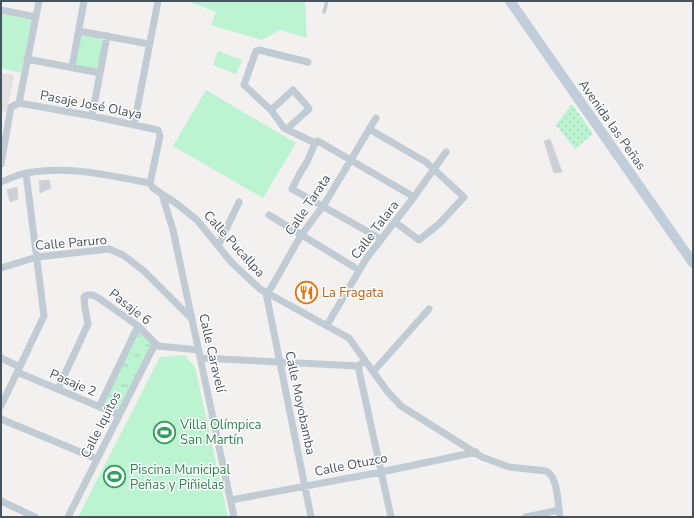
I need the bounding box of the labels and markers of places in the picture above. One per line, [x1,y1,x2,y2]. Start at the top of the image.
restaurant icon: La Fragata [293,280,319,306]
place label: La Fragata [322,284,384,302]
place label: Villa Olímpica San Martín [179,416,261,449]
sports icon: Villa Olímpica San Martín [152,419,178,445]
place label: Piscina Municipal Peñas y Piñielas [130,461,230,494]
sports icon: Piscina Municipal Peñas y Piñielas [102,464,128,490]

